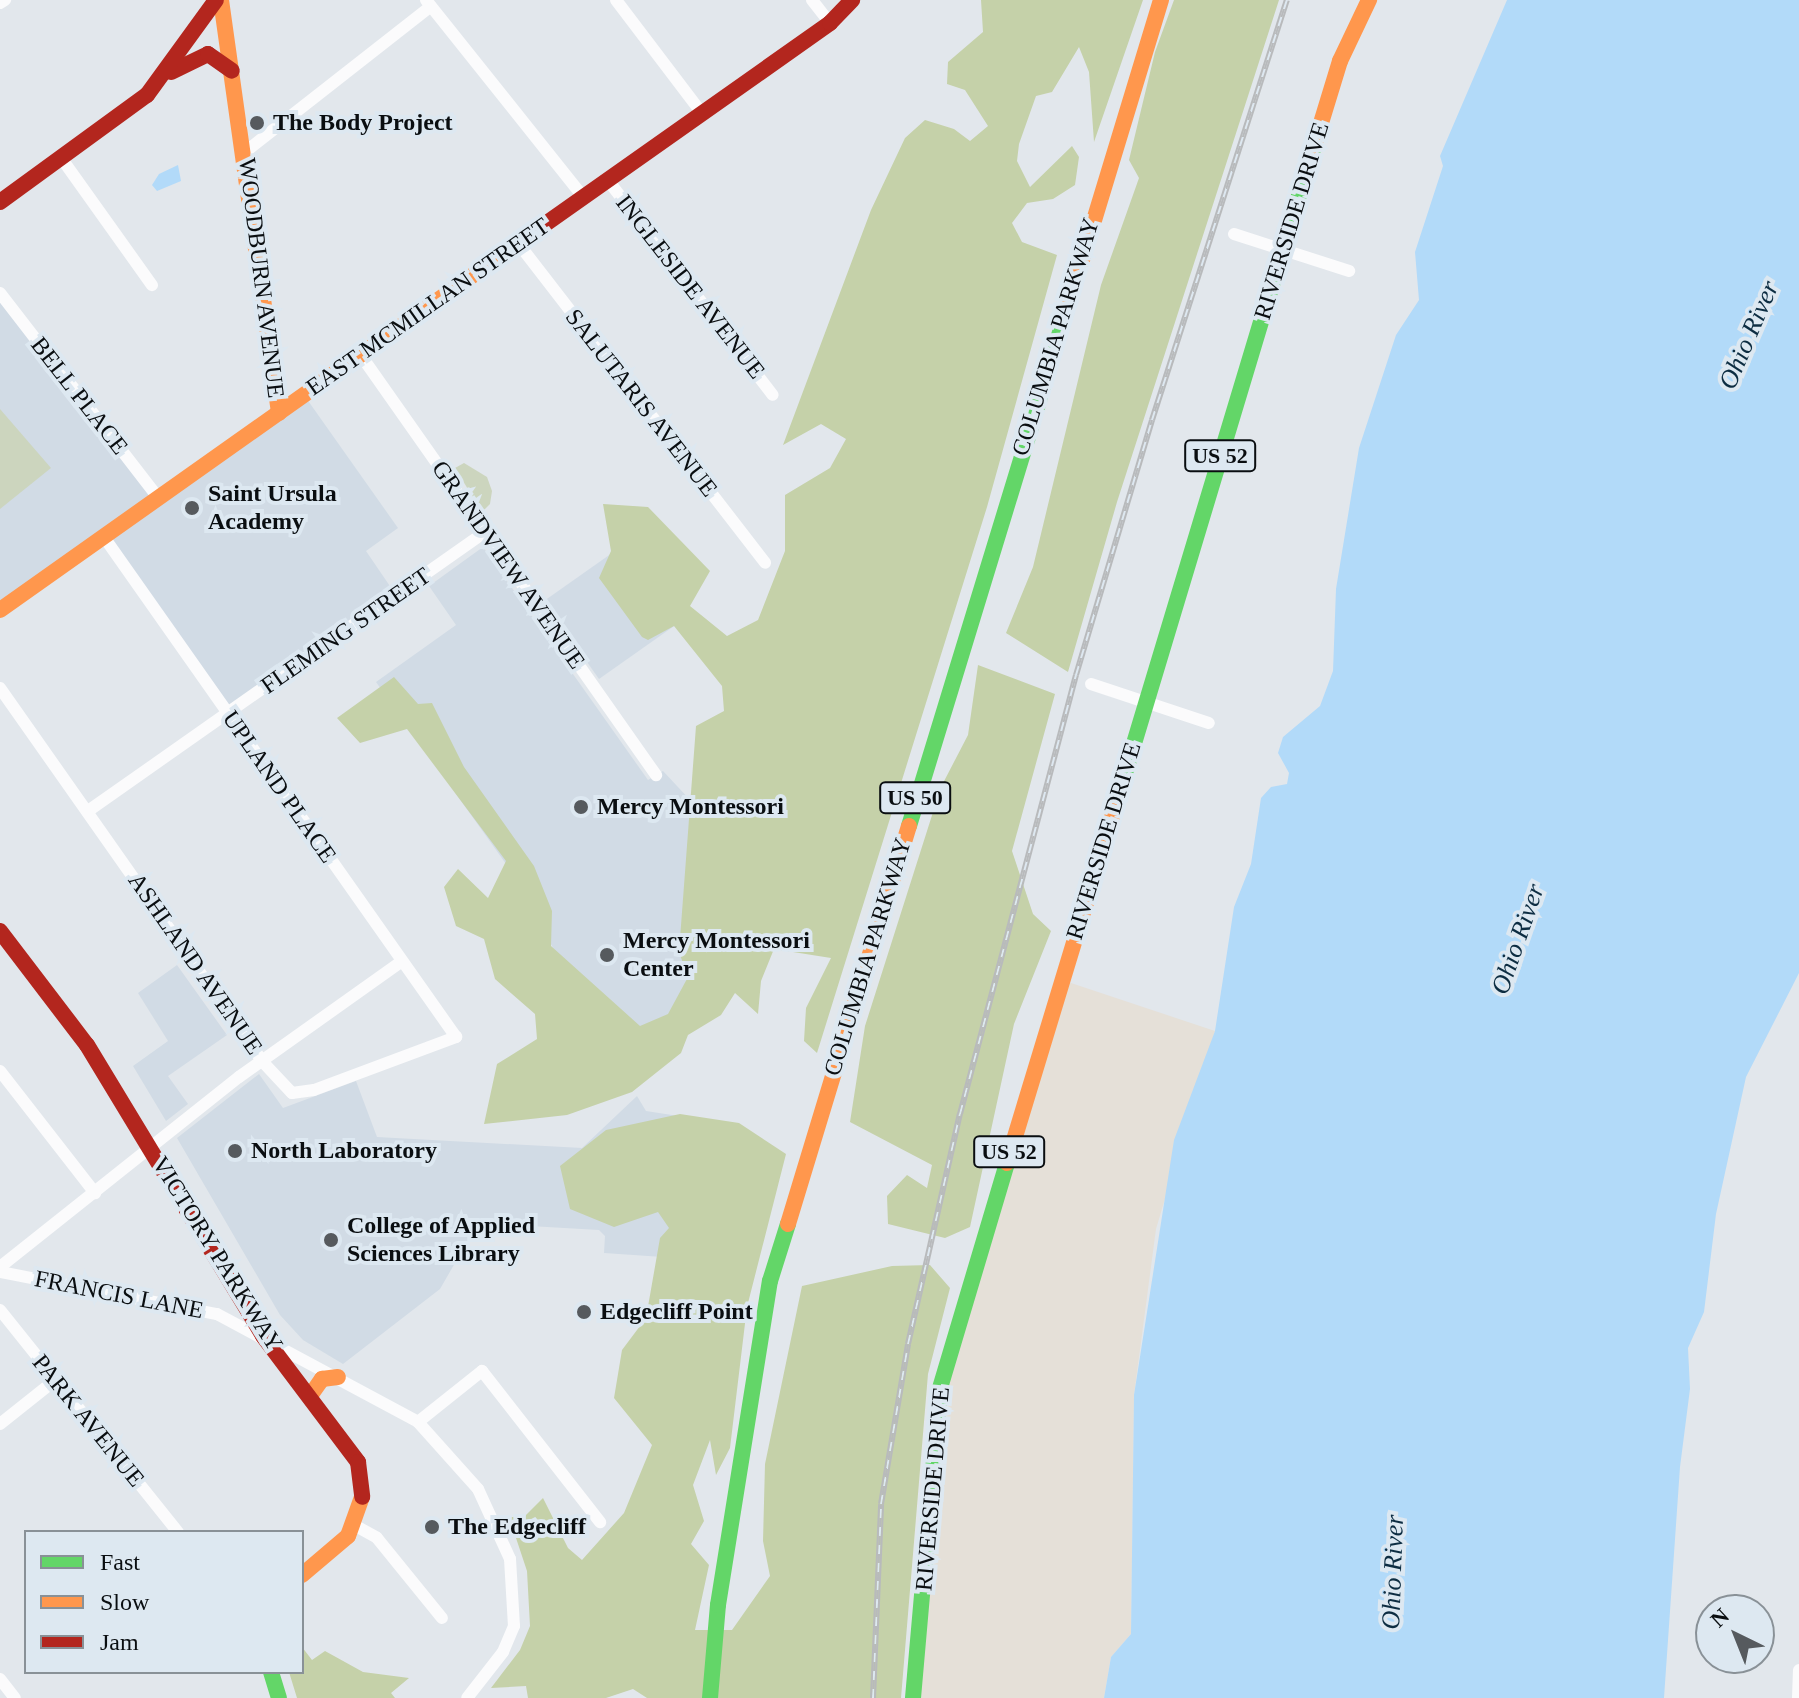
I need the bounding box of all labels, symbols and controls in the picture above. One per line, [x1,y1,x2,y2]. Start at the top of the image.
place label: The Body Project [273,109,453,137]
marker: The Body Project [248,114,266,132]
street label: RIVERSIDE DRIVE [1248,119,1336,323]
street label: WOODBURN AVENUE [232,156,290,400]
street label: INGLESIDE AVENUE [609,189,771,385]
street label: EAST MCMILLAN STREET [301,212,555,402]
street label: COLUMBIA PARKWAY [1006,214,1106,460]
water label: Ohio River [1712,276,1786,394]
street label: SALUTARIS AVENUE [558,303,724,503]
street label: BELL PLACE [24,331,134,461]
road number: US 52 [1184,438,1256,474]
street label: GRANDVIEW AVENUE [425,455,591,675]
place label: Saint Ursula Academy [208,480,337,536]
marker: Saint Ursula Academy [183,499,201,517]
street label: FLEMING STREET [256,562,436,700]
street label: UPLAND PLACE [216,705,342,869]
street label: RIVERSIDE DRIVE [1060,739,1148,943]
road number: US 50 [879,780,951,816]
place label: Mercy Montessori [597,793,784,821]
marker: Mercy Montessori [572,798,590,816]
street label: COLUMBIA PARKWAY [818,834,918,1080]
street label: ASHLAND AVENUE [121,867,269,1061]
water label: Ohio River [1485,880,1551,998]
place label: Mercy Montessori Center [623,927,810,983]
marker: Mercy Montessori Center [598,946,616,964]
road number: US 52 [973,1134,1045,1170]
place label: North Laboratory [251,1137,437,1165]
marker: North Laboratory [226,1142,244,1160]
street label: VICTORY PARKWAY [145,1151,289,1357]
place label: College of Applied Sciences Library [347,1212,536,1268]
marker: College of Applied Sciences Library [322,1231,340,1249]
street label: FRANCIS LANE [32,1265,206,1325]
place label: Edgecliff Point [600,1298,753,1326]
marker: Edgecliff Point [575,1303,593,1321]
street label: PARK AVENUE [25,1348,151,1494]
street label: RIVERSIDE DRIVE [910,1386,956,1592]
place label: The Edgecliff [448,1513,586,1541]
water label: Ohio River [1375,1514,1411,1630]
marker: The Edgecliff [423,1518,441,1536]
legend [24,1530,304,1674]
text: Fast [100,1549,140,1575]
text: Slow [100,1589,149,1615]
north arrow [1695,1594,1775,1674]
text: N [1705,1603,1734,1632]
text: Jam [100,1629,139,1655]

